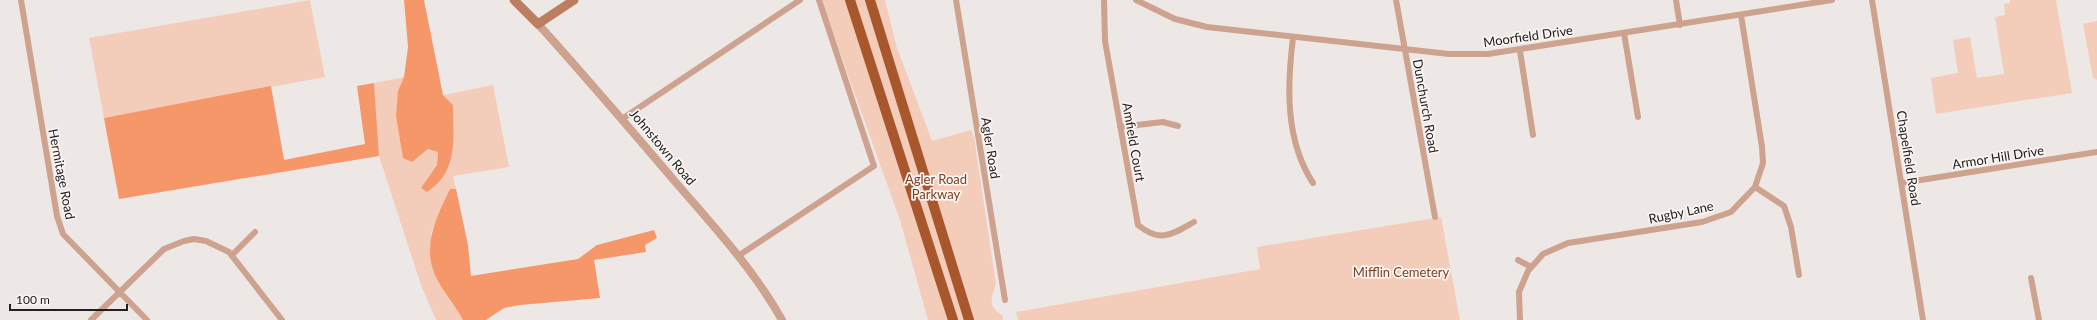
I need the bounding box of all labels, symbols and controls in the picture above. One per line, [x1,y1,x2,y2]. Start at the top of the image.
street label: Moorfield Drive [1482,22,1574,50]
street label: Dunchurch Road [1410,58,1442,154]
street label: Amfield Court [1119,101,1149,183]
street label: Johnstown Road [627,106,699,188]
street label: Chapelfield Road [1894,109,1924,207]
street label: Agler Road [978,116,1004,180]
street label: Hermitage Road [45,127,79,221]
street label: Armor Hill Drive [1951,142,2045,172]
park label: Agler Road Parkway [905,171,967,202]
street label: Rugby Lane [1647,197,1715,227]
park label: Mifflin Cemetery [1353,264,1449,280]
scale bar [10,286,127,312]
text: 100 m [16,292,50,307]

